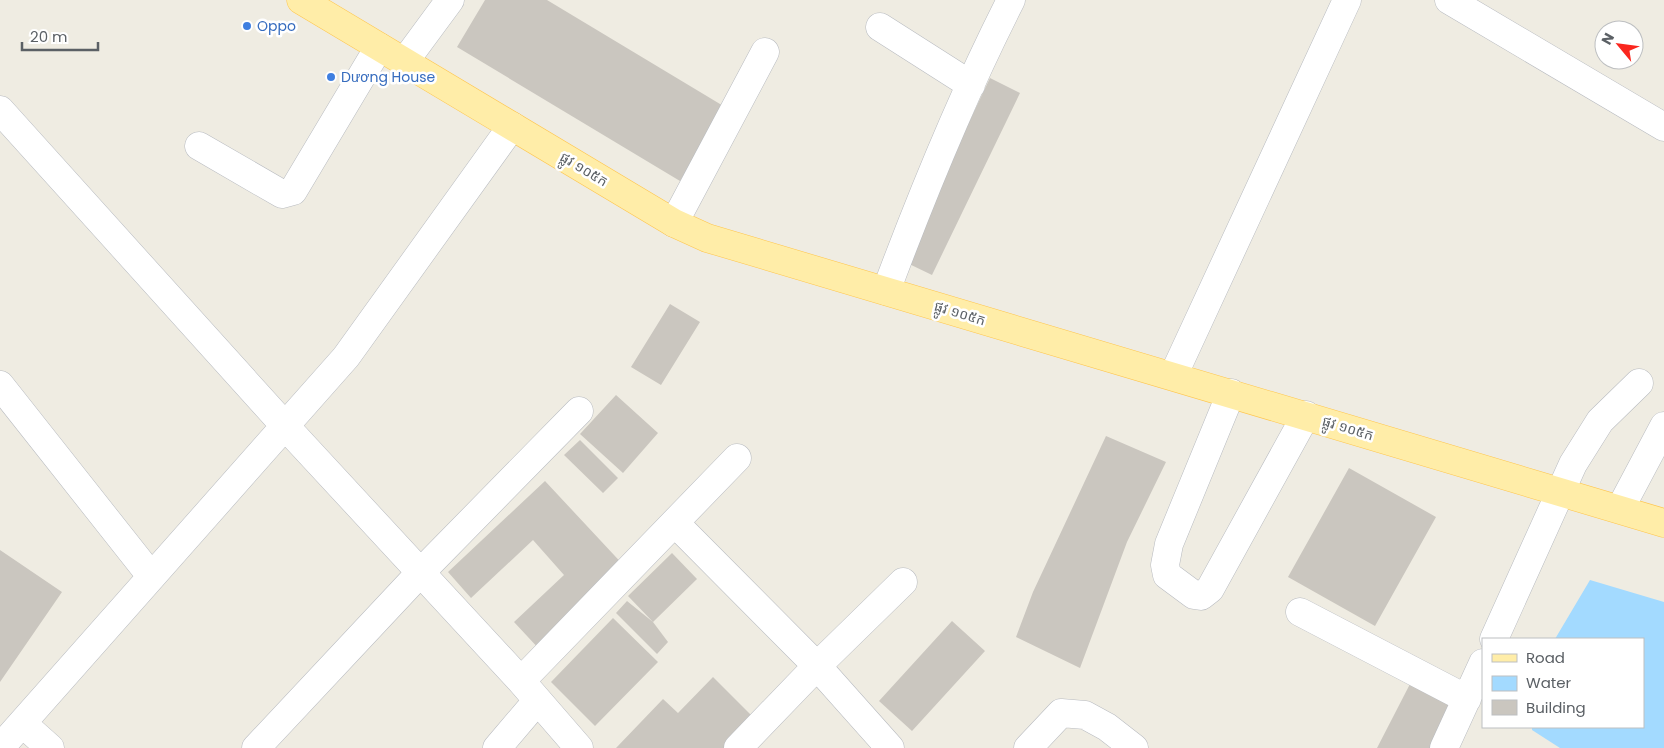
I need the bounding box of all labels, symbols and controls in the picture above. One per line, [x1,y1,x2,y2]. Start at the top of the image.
place label: Oppo [257,16,296,36]
scale bar [22,20,99,52]
marker: Oppo [241,20,253,32]
north arrow [1594,20,1644,70]
text: 20 m [30,26,68,47]
text: N [1596,29,1619,48]
place label: Dương House [341,67,436,87]
marker: Dương House [325,71,337,83]
street label: ផ្លូវ ១០៥ក [555,147,612,193]
street label: ផ្លូវ ១០៥ក [931,296,988,332]
street label: ផ្លូវ ១០៥ក [1319,411,1376,447]
legend [1482,638,1644,728]
text: Road [1526,647,1565,668]
text: Water [1526,672,1572,693]
text: Building [1526,697,1586,718]

